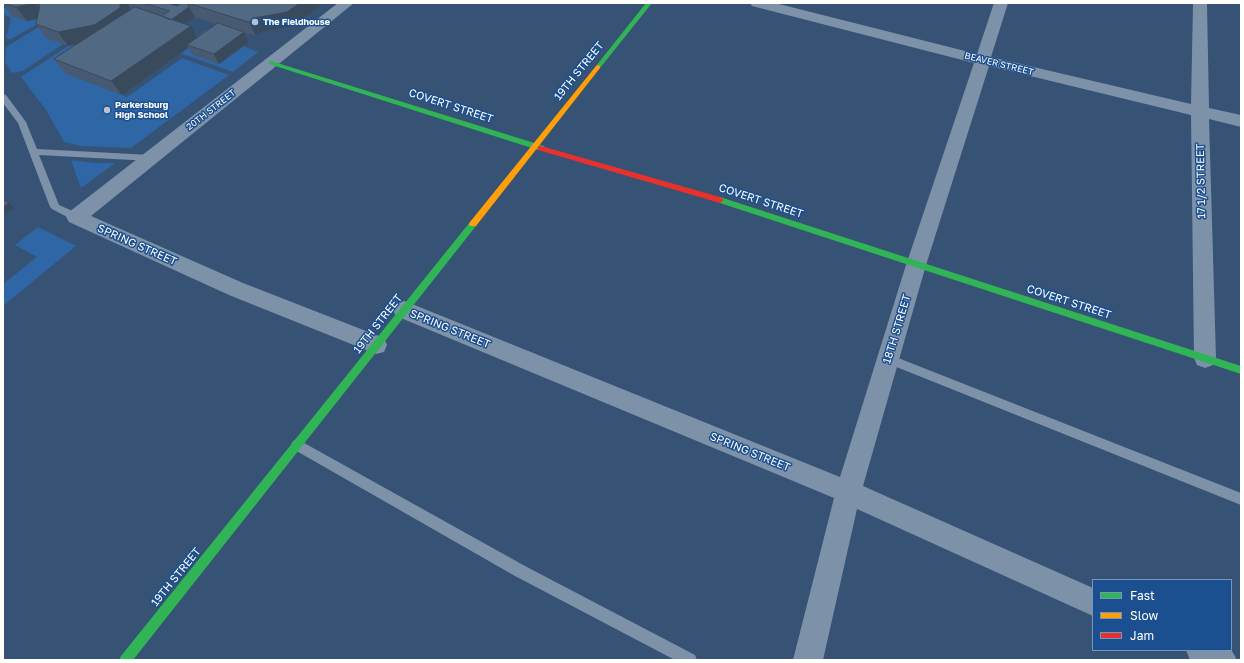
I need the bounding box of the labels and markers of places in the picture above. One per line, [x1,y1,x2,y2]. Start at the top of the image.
marker: The Fieldhouse [250,17,260,27]
place label: The Fieldhouse [263,17,330,27]
place label: Parkersburg High School [115,100,168,121]
marker: Parkersburg High School [102,105,112,115]

